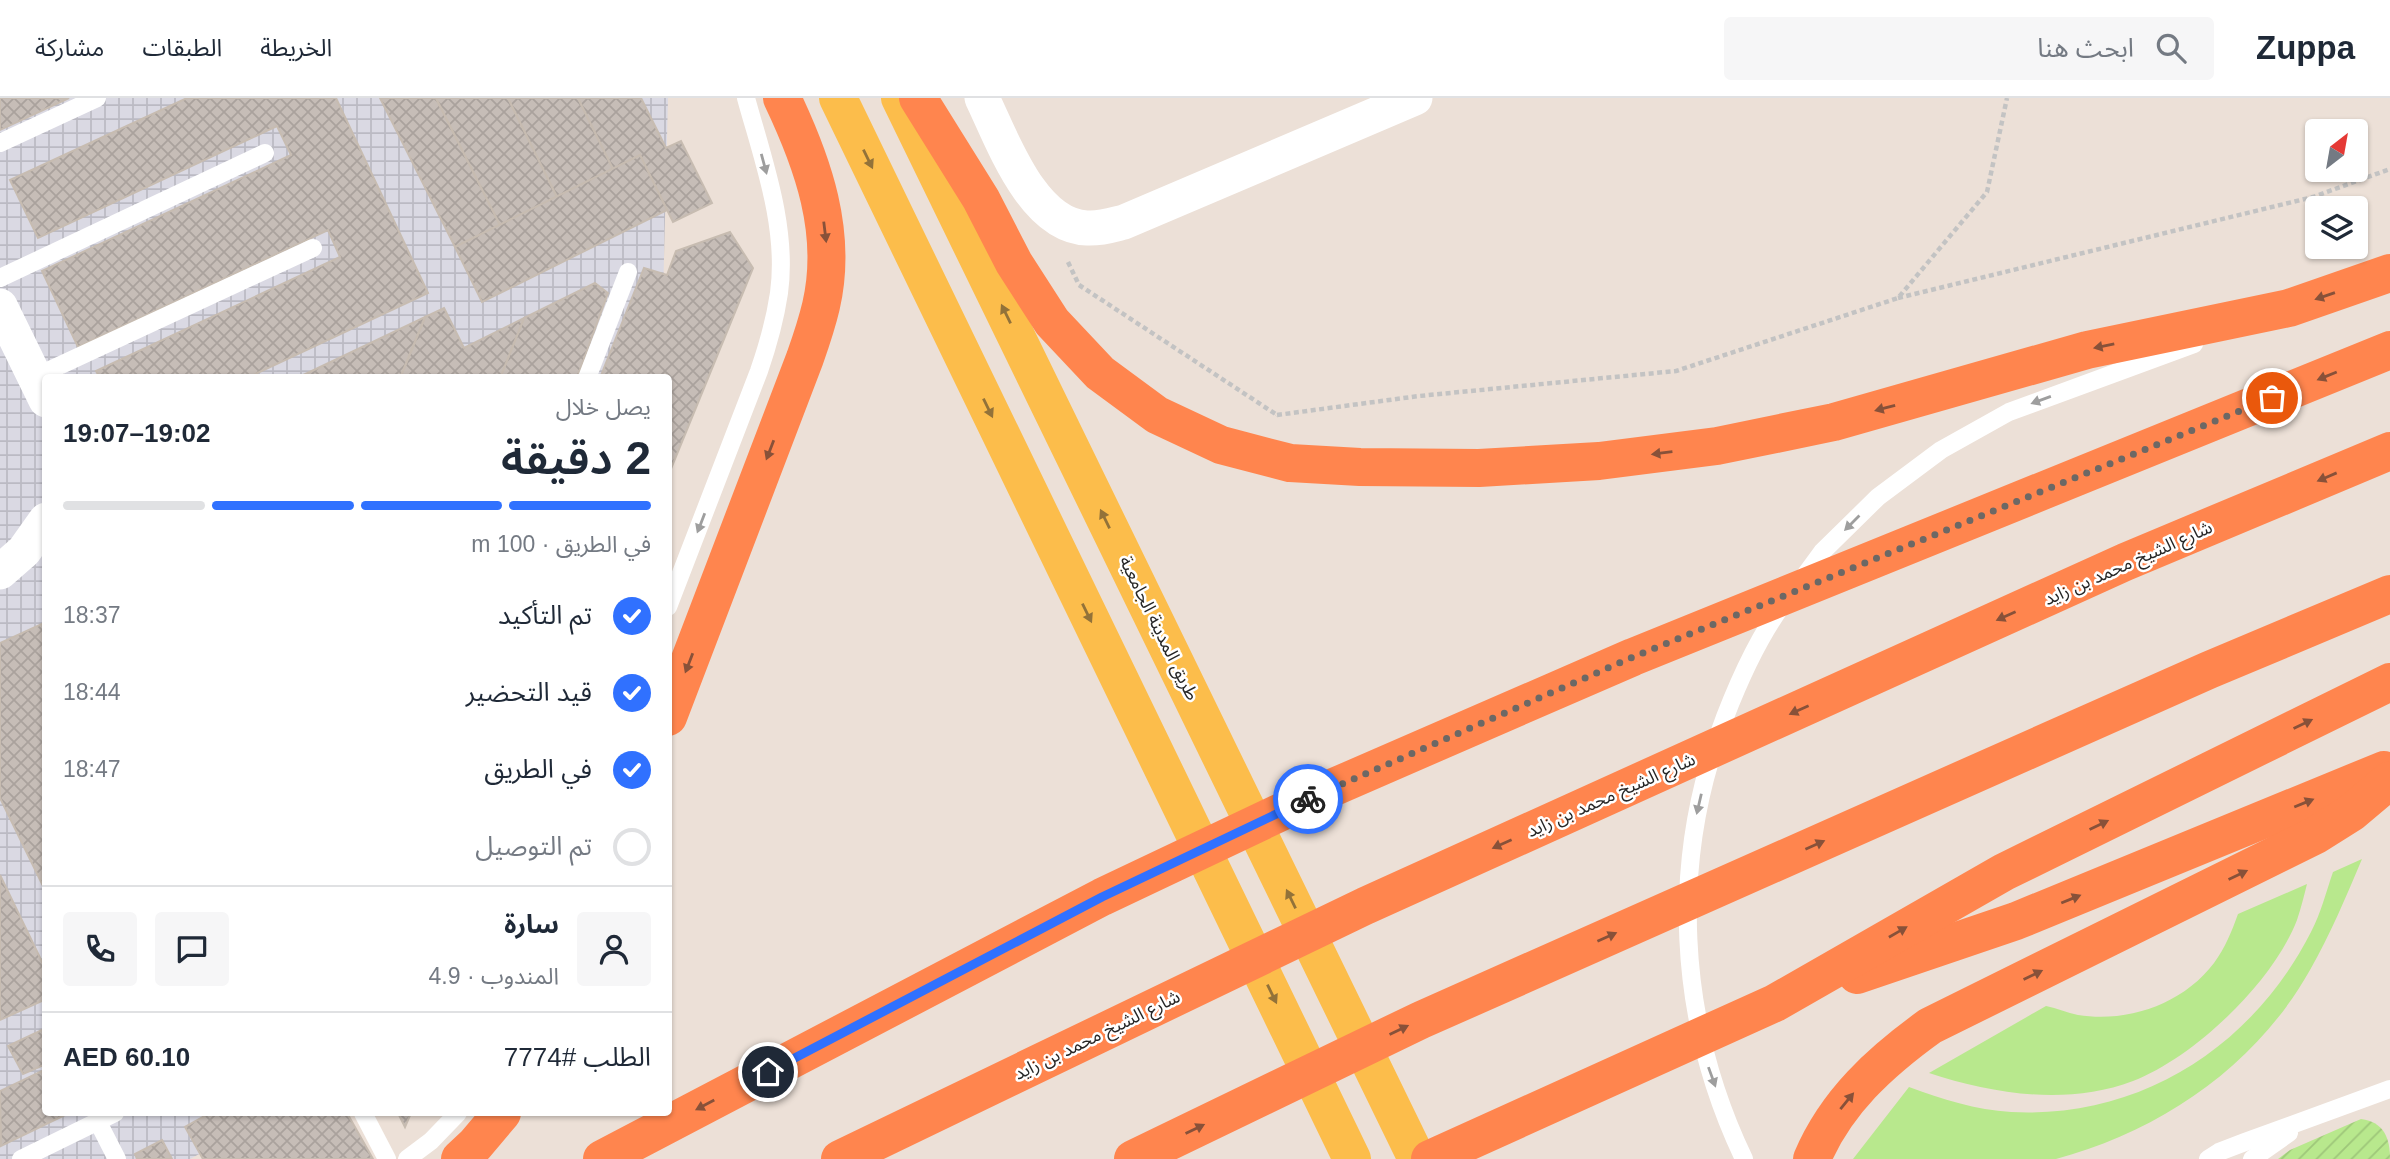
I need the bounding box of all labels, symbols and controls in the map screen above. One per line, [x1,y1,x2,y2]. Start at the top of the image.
search box [1724,17,2214,80]
icon: search [2152,29,2190,67]
text: Zuppa [2256,29,2355,66]
text: ابحث هنا [2037,33,2134,63]
text: مشاركة [35,34,104,61]
text: الطبقات [142,34,222,61]
text: الخريطة [260,34,332,61]
north arrow [2305,119,2368,182]
map controls [2305,119,2368,259]
one-way arrow [862,149,873,169]
one-way arrow [759,154,769,175]
button: layers [2305,196,2368,259]
one-way arrow [819,221,830,243]
one-way arrow [2315,291,2336,302]
one-way arrow [1000,304,1011,324]
one-way arrow [2093,341,2115,352]
pin [2242,368,2302,428]
one-way arrow [2317,370,2337,382]
icon: bag [2253,379,2291,417]
text: يصل خلال [556,394,651,420]
one-way arrow [2031,395,2052,406]
one-way arrow [982,398,994,418]
one-way arrow [1874,403,1896,414]
text: 19:02–19:07 [63,418,210,448]
text: 2 دقيقة [501,432,651,484]
one-way arrow [764,439,775,460]
one-way arrow [1651,448,1673,459]
one-way arrow [2316,472,2337,483]
one-way arrow [1100,509,1111,529]
one-way arrow [695,512,706,533]
one-way arrow [1844,514,1861,530]
street label: شارع الشيخ محمد بن زايد [2041,517,2217,613]
text: في الطريق · 100 m [471,531,651,557]
street label: طريق المدينة الجامعية [1114,553,1203,704]
icon: check [613,597,651,635]
text: تم التأكيد [498,600,592,630]
text: 18:37 [63,602,121,628]
one-way arrow [1082,603,1093,623]
one-way arrow [1996,610,2016,622]
one-way arrow [683,652,694,673]
icon: check [613,674,651,712]
text: قيد التحضير [466,677,592,707]
text: 18:44 [63,679,121,705]
one-way arrow [1788,705,1809,716]
one-way arrow [2293,719,2313,730]
street label: شارع الشيخ محمد بن زايد [1524,749,1700,845]
icon: check [613,751,651,789]
text: في الطريق [484,754,592,784]
text: 18:47 [63,756,121,782]
courier [1273,764,1343,834]
icon: bike [1289,780,1327,818]
one-way arrow [1693,793,1704,815]
one-way arrow [2293,797,2314,808]
one-way arrow [2089,819,2109,830]
text: تم التوصيل [475,831,592,861]
one-way arrow [1492,838,1512,850]
one-way arrow [1805,839,1825,851]
one-way arrow [2228,869,2248,881]
one-way arrow [1285,889,1296,909]
one-way arrow [2060,893,2081,904]
text: سارة [504,909,559,939]
button: phone [63,912,137,986]
button: chat [155,912,229,986]
button: person [577,912,651,986]
one-way arrow [1889,926,1908,938]
one-way arrow [1597,931,1617,943]
text: المندوب · 4.9 [429,963,559,989]
one-way arrow [2023,970,2043,981]
one-way arrow [1266,984,1277,1004]
street label: شارع الشيخ محمد بن زايد [1011,986,1185,1087]
one-way arrow [1389,1024,1409,1036]
text: AED 60.10 [63,1042,190,1072]
text: الطلب #7774 [504,1042,651,1072]
pin [738,1042,798,1102]
icon: home [749,1053,787,1091]
one-way arrow [1707,1067,1718,1088]
one-way arrow [1839,1092,1854,1109]
one-way arrow [695,1099,715,1111]
one-way arrow [1185,1124,1205,1135]

